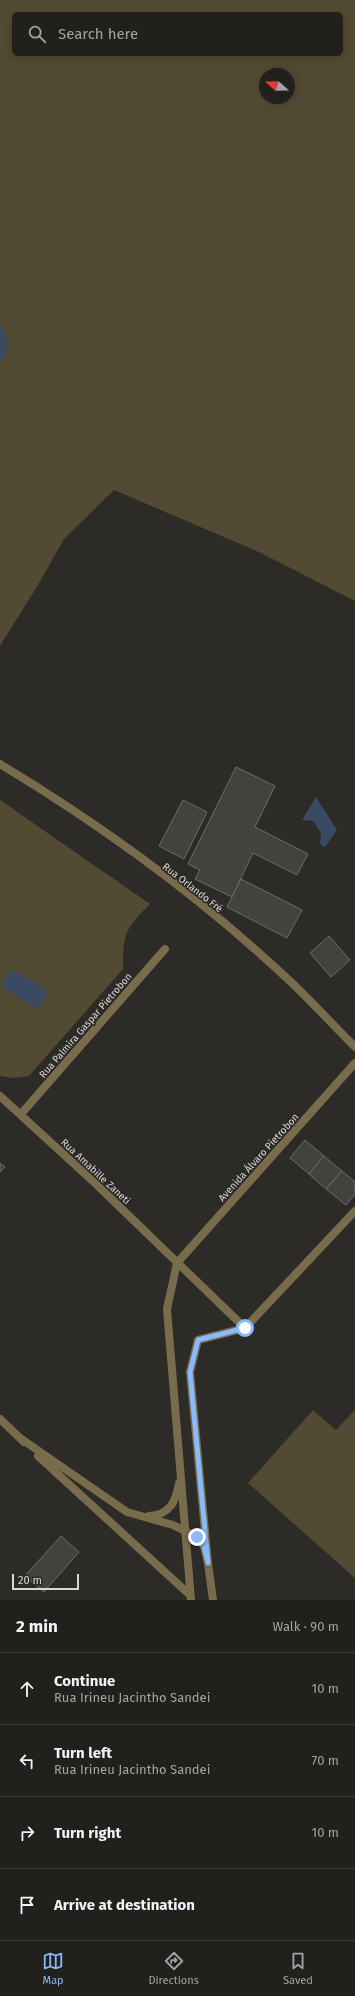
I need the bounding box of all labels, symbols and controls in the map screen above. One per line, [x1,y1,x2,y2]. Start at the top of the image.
search box [12,12,343,56]
icon: search [26,23,48,45]
text: Search here [58,25,138,43]
north arrow [259,68,295,104]
street label: Rua Orlando Fré [160,861,225,915]
street label: Rua Palmira Gaspar Pietrobon [37,971,135,1081]
street label: Avenida Álvaro Pietrobon [215,1110,301,1204]
street label: Rua Amabille Zaneti [58,1136,133,1207]
route start [236,1319,254,1337]
route end [188,1528,206,1546]
scale bar [12,1572,79,1591]
text: 20 m [18,1574,42,1587]
text: 2 min [16,1616,58,1637]
text: Walk · 90 m [273,1619,339,1634]
text: Continue [54,1672,115,1690]
icon: ahead [16,1678,38,1700]
text: 10 m [312,1681,339,1696]
text: Rua Irineu Jacintho Sandei [54,1690,210,1705]
text: Turn left [54,1744,112,1762]
icon: left [16,1750,38,1772]
text: 70 m [312,1753,339,1768]
text: Rua Irineu Jacintho Sandei [54,1762,210,1777]
icon: right [16,1822,38,1844]
text: Turn right [54,1824,121,1842]
text: 10 m [312,1825,339,1840]
icon: arrive [16,1894,38,1916]
text: Arrive at destination [54,1896,195,1914]
tab: Map [42,1950,64,1987]
tab: Directions [148,1950,199,1987]
tab: Saved [283,1950,313,1987]

